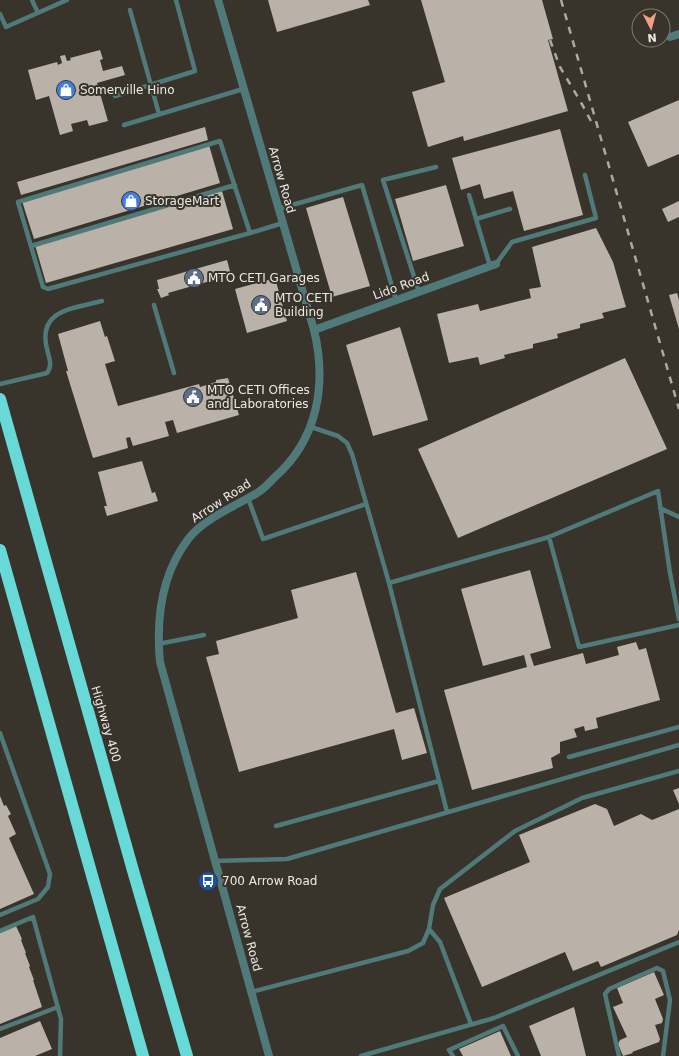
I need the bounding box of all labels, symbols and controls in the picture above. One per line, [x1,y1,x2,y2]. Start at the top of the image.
north arrow [631,8,671,48]
text: N [647,31,657,44]
shop icon: Somerville Hino [55,79,77,101]
place label: Somerville Hino [80,83,175,97]
street label: Arrow Road [266,145,298,215]
shop icon: StorageMart [120,190,142,212]
place label: StorageMart [145,194,220,208]
public building icon: MTO CETI Garages [183,267,205,289]
street label: Lido Road [371,269,431,303]
place label: MTO CETI Garages [208,271,320,285]
place label: MTO CETI Building [275,291,333,319]
public building icon: MTO CETI Building [250,294,272,316]
place label: MTO CETI Offices and Laboratories [207,383,310,411]
public building icon: MTO CETI Offices and Laboratories [182,386,204,408]
street label: Arrow Road [188,476,254,526]
street label: Highway 400 [88,684,124,764]
bus stop icon: 700 Arrow Road [197,870,219,892]
place label: 700 Arrow Road [222,874,317,888]
street label: Arrow Road [233,903,265,973]

